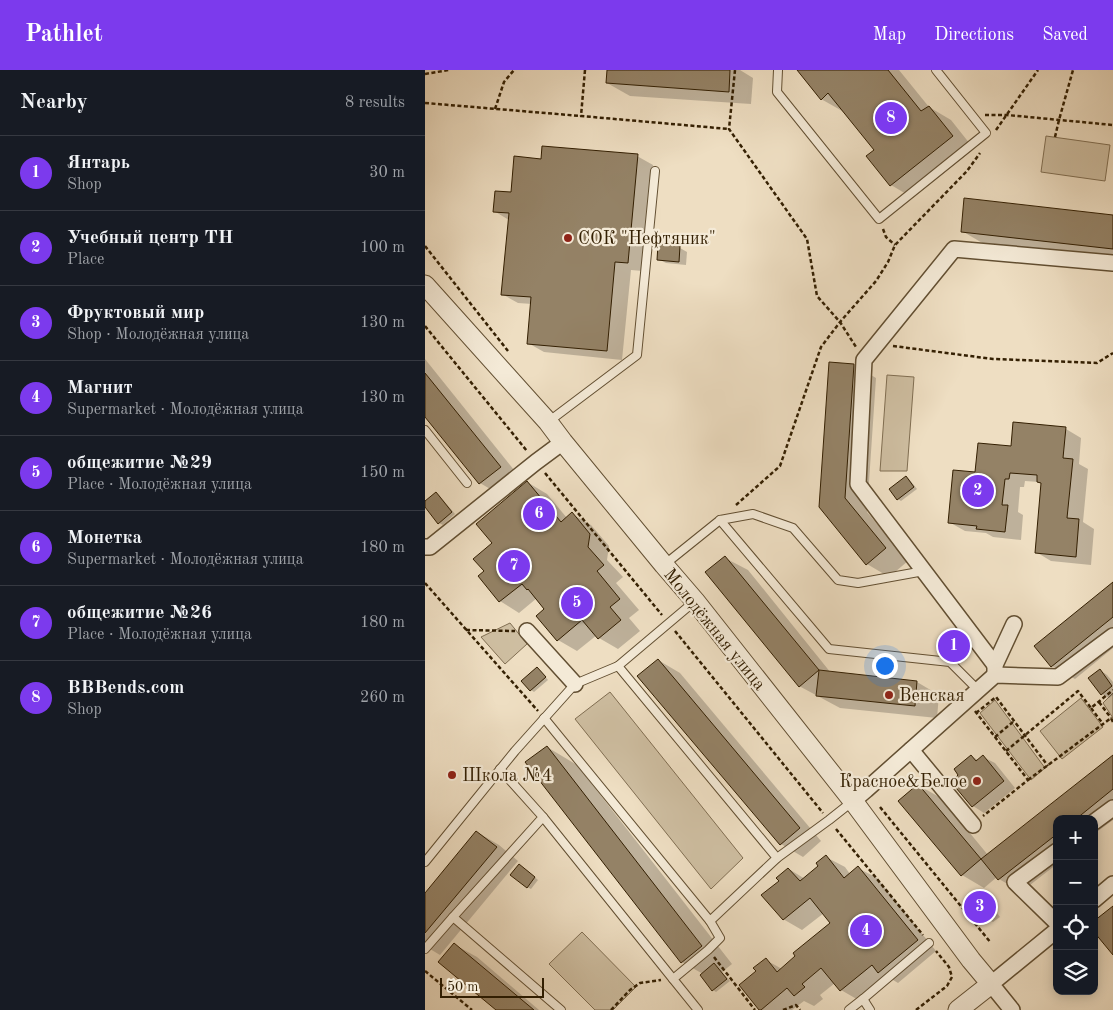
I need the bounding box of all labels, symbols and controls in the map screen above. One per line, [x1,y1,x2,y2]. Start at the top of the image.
text: Pathlet [25,23,103,47]
text: Map [873,26,906,44]
text: Directions [934,26,1014,44]
text: Saved [1042,26,1088,44]
text: Nearby [20,92,88,113]
text: 8 results [345,95,405,111]
pin: 8 [875,99,907,137]
text: Янтарь [67,154,130,173]
text: 1 [31,165,41,181]
text: 30 m [369,165,405,181]
text: Shop [67,177,102,193]
text: Учебный центр ТН [67,229,233,248]
place label: СОК "Нефтяник" [578,230,716,249]
marker: СОК "Нефтяник" [562,232,574,244]
text: 2 [31,240,41,256]
text: 100 m [360,240,405,256]
text: Place [67,252,104,268]
text: Фруктовый мир [67,304,204,323]
text: 3 [31,315,41,331]
text: 130 m [360,315,405,331]
text: Shop · Молодёжная улица [67,327,249,343]
text: Магнит [67,379,133,398]
text: 4 [31,390,41,406]
text: 130 m [360,390,405,406]
text: Supermarket · Молодёжная улица [67,402,304,418]
text: общежитие №29 [67,454,212,473]
text: 5 [31,465,41,481]
text: 150 m [360,465,405,481]
pin: 2 [962,472,994,510]
text: Place · Молодёжная улица [67,477,252,493]
pin: 6 [523,495,555,533]
text: Монетка [67,529,142,548]
text: 6 [31,540,41,556]
text: 180 m [360,540,405,556]
pin: 7 [498,547,530,585]
text: Supermarket · Молодёжная улица [67,552,304,568]
street label: Молодёжная улица [660,565,769,694]
pin: 5 [561,584,593,622]
text: общежитие №26 [67,604,212,623]
text: 7 [31,615,41,631]
text: 180 m [360,615,405,631]
text: Place · Молодёжная улица [67,627,252,643]
pin: 1 [938,627,970,665]
your location [872,653,898,679]
text: BBBends.com [67,679,184,698]
place label: Венская [899,687,965,705]
marker: Венская [883,689,895,701]
text: 8 [31,690,41,706]
text: 260 m [360,690,405,706]
text: Shop [67,702,102,718]
place label: Школа №4 [462,767,552,785]
marker: Школа №4 [446,769,458,781]
place label: Красное&Белое [839,773,967,791]
marker: Красное&Белое [971,775,983,787]
map controls [1053,815,1098,995]
button: + [1053,815,1098,860]
button: − [1053,860,1098,905]
pin: 3 [964,888,996,926]
button: locate [1053,905,1098,950]
pin: 4 [850,912,882,950]
button: layers [1053,950,1098,995]
scale bar [440,975,544,998]
text: 50 m [447,980,478,994]

